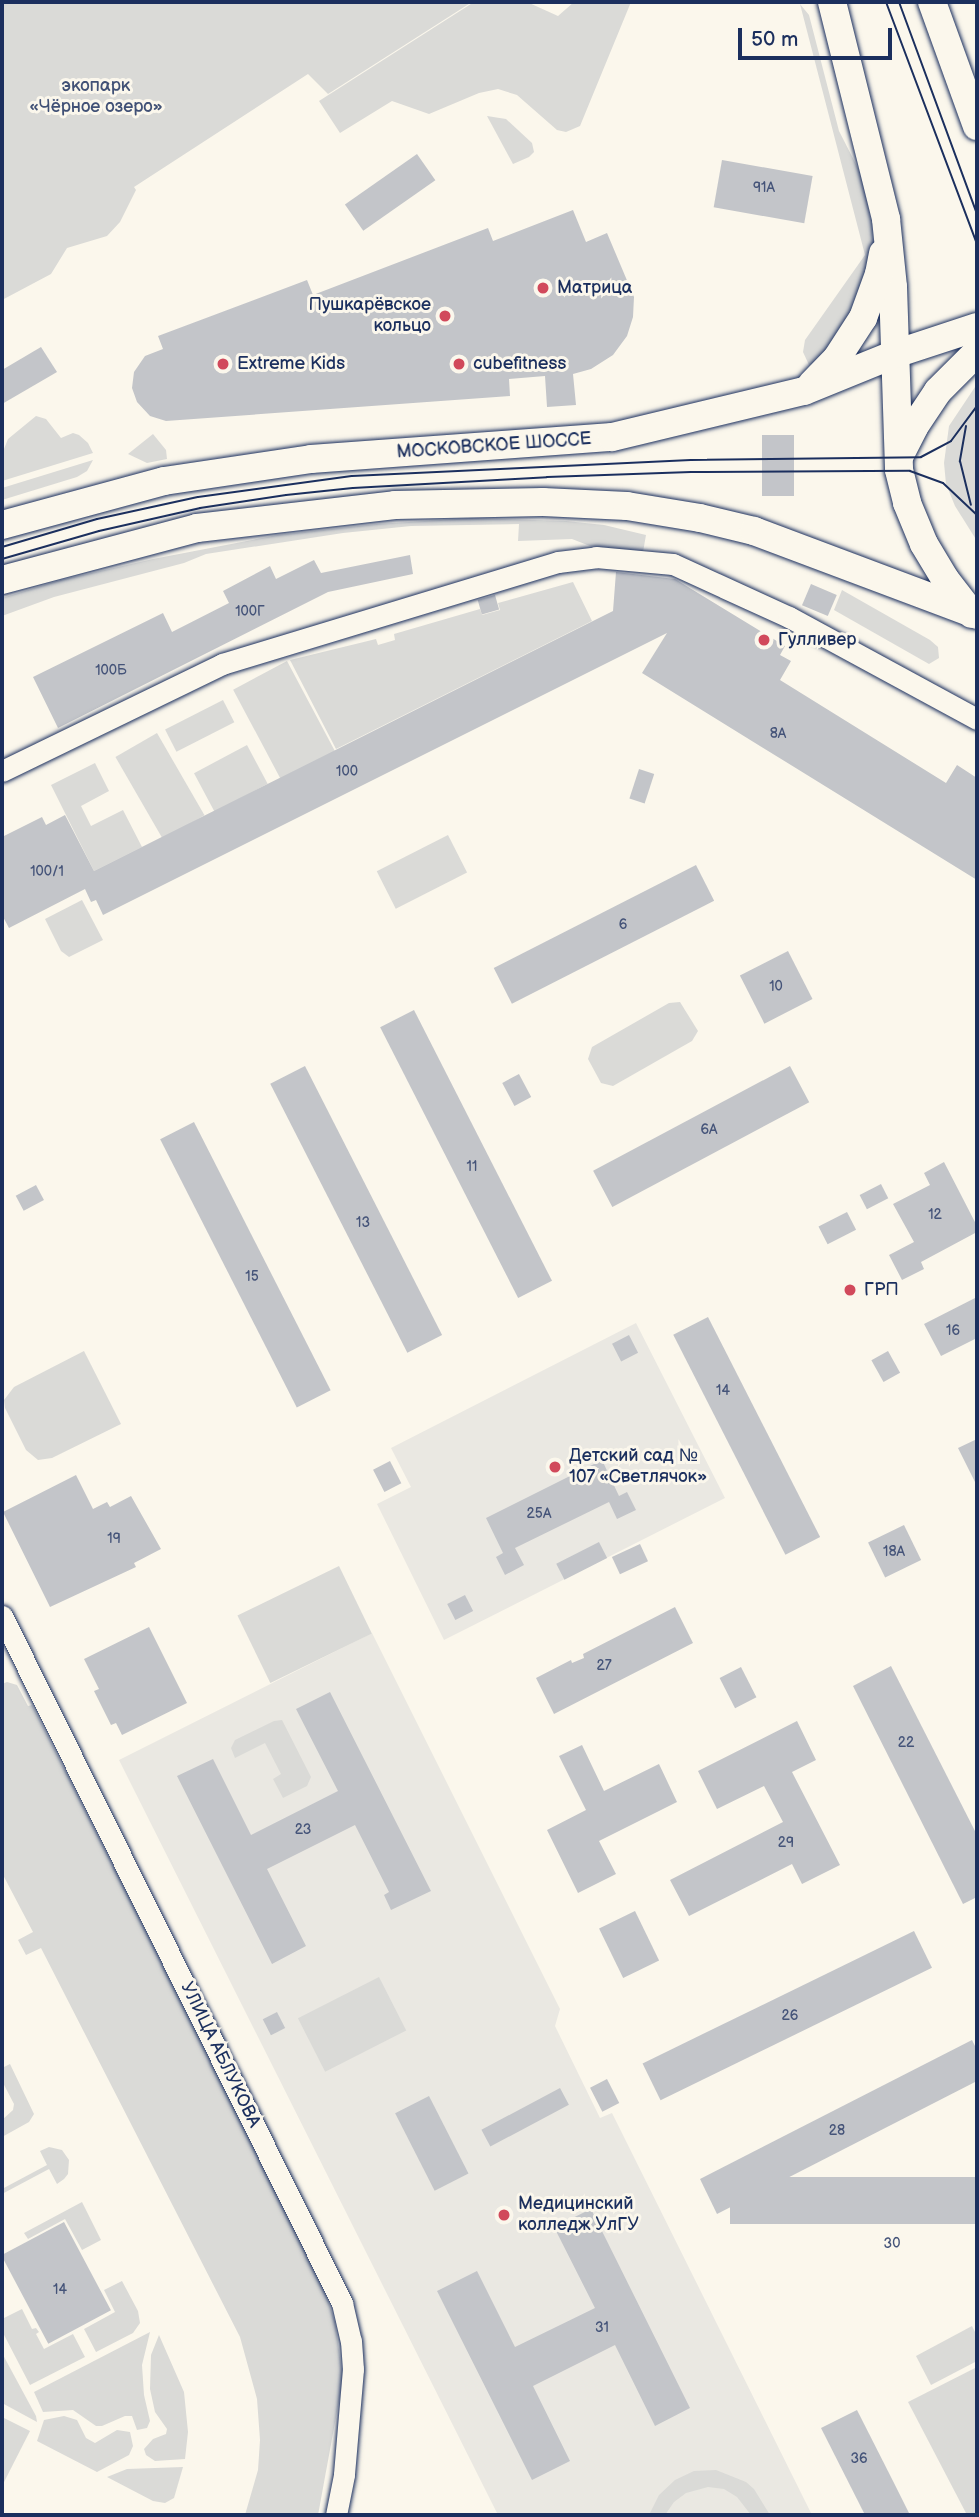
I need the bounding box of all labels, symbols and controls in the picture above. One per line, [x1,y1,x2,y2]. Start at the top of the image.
scale bar [741,14,895,58]
text: 50 m [751,27,798,52]
park label: экопарк «Чёрное озеро» [29,76,163,119]
house number: 91А [753,180,775,196]
place label: Матрица [557,277,632,299]
marker: Матрица [535,280,551,296]
place label: Пушкарёвское кольцо [308,295,431,338]
marker: Пушкарёвское кольцо [437,308,453,324]
place label: Extreme Kids [237,353,345,375]
place label: cubefitness [473,353,566,375]
marker: Extreme Kids [215,356,231,372]
marker: cubefitness [451,356,467,372]
street label: МОСКОВСКОЕ ШОССЕ [396,428,592,464]
house number: 100Г [235,604,265,620]
place label: Гулливер [778,629,856,651]
marker: Гулливер [756,632,772,648]
house number: 100Б [95,663,127,679]
house number: 8А [770,726,786,742]
house number: 100 [336,764,358,780]
house number: 100/1 [30,864,64,880]
house number: 6 [619,917,627,933]
house number: 10 [769,979,783,995]
house number: 6А [700,1122,718,1138]
house number: 11 [467,1159,477,1175]
house number: 12 [928,1207,942,1223]
house number: 13 [356,1215,370,1231]
house number: 15 [245,1269,259,1285]
place label: ГРП [864,1279,899,1301]
marker: ГРП [842,1282,858,1298]
house number: 16 [946,1323,960,1339]
house number: 14 [716,1383,730,1399]
place label: Детский сад № 107 «Светлячок» [569,1446,708,1488]
marker: Детский сад № 107 «Светлячок» [547,1459,563,1475]
house number: 25А [527,1506,551,1522]
house number: 19 [107,1531,121,1547]
house number: 18А [883,1544,905,1560]
house number: 27 [596,1658,612,1674]
house number: 22 [898,1735,914,1751]
house number: 23 [295,1822,311,1838]
house number: 29 [778,1835,794,1851]
street label: УЛИЦА АБЛУКОВА [175,1979,265,2131]
house number: 26 [782,2008,798,2024]
house number: 28 [829,2123,845,2139]
place label: Медицинский колледж УлГУ [518,2194,639,2236]
marker: Медицинский колледж УлГУ [496,2207,512,2223]
house number: 30 [884,2236,900,2252]
house number: 14 [53,2282,67,2298]
house number: 31 [595,2320,609,2336]
house number: 36 [850,2451,868,2467]

